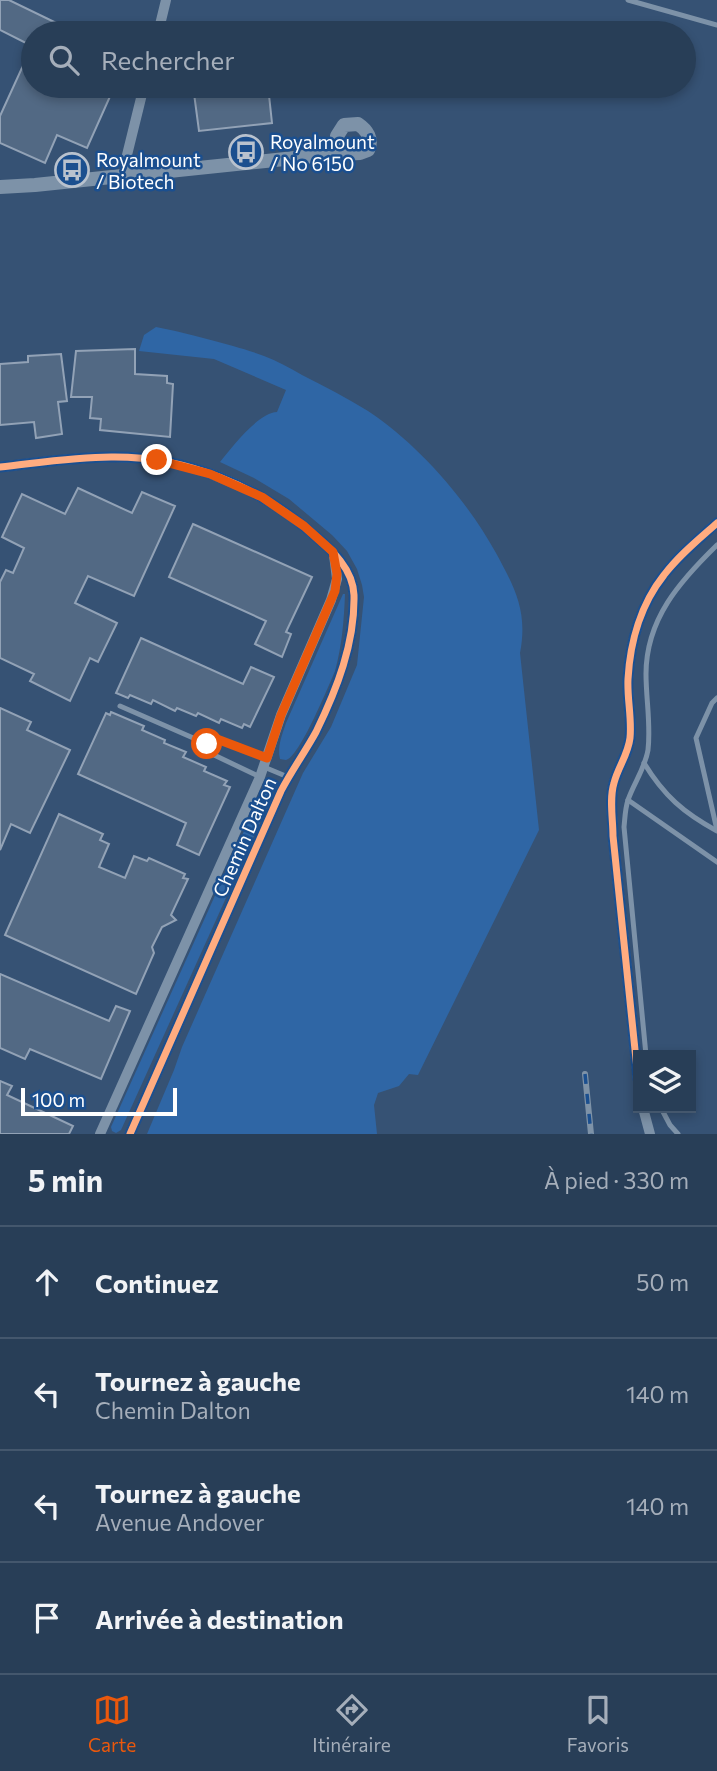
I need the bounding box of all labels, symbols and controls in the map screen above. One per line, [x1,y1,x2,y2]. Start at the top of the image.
search box [21,21,696,98]
icon: search [45,41,83,79]
text: Rechercher [101,44,235,75]
place label: Royalmount / No 6150 [270,130,375,175]
bus stop icon: Royalmount / No 6150 [227,133,265,171]
place label: Royalmount / Biotech [96,148,201,193]
bus stop icon: Royalmount / Biotech [53,151,91,189]
route end [141,444,172,475]
route start [191,728,222,759]
street label: Chemin Dalton [207,774,281,900]
map controls [633,1050,696,1113]
button: layers [633,1050,696,1113]
scale bar [21,1085,177,1117]
text: 100 m [32,1088,85,1111]
text: 5 min [28,1161,103,1198]
text: À pied · 330 m [544,1166,689,1194]
icon: ahead [28,1263,66,1301]
text: Continuez [95,1267,219,1298]
text: 50 m [636,1268,689,1296]
text: Tournez à gauche [95,1365,301,1396]
icon: left [28,1375,66,1413]
text: 140 m [626,1380,689,1408]
text: Chemin Dalton [95,1396,251,1424]
text: Tournez à gauche [95,1477,301,1508]
icon: left [28,1487,66,1525]
text: 140 m [626,1492,689,1520]
text: Avenue Andover [95,1508,264,1536]
icon: arrive [28,1599,66,1637]
text: Arrivée à destination [95,1603,343,1634]
tab: Carte [88,1691,136,1756]
tab: Itinéraire [312,1691,391,1756]
tab: Favoris [567,1691,629,1756]

